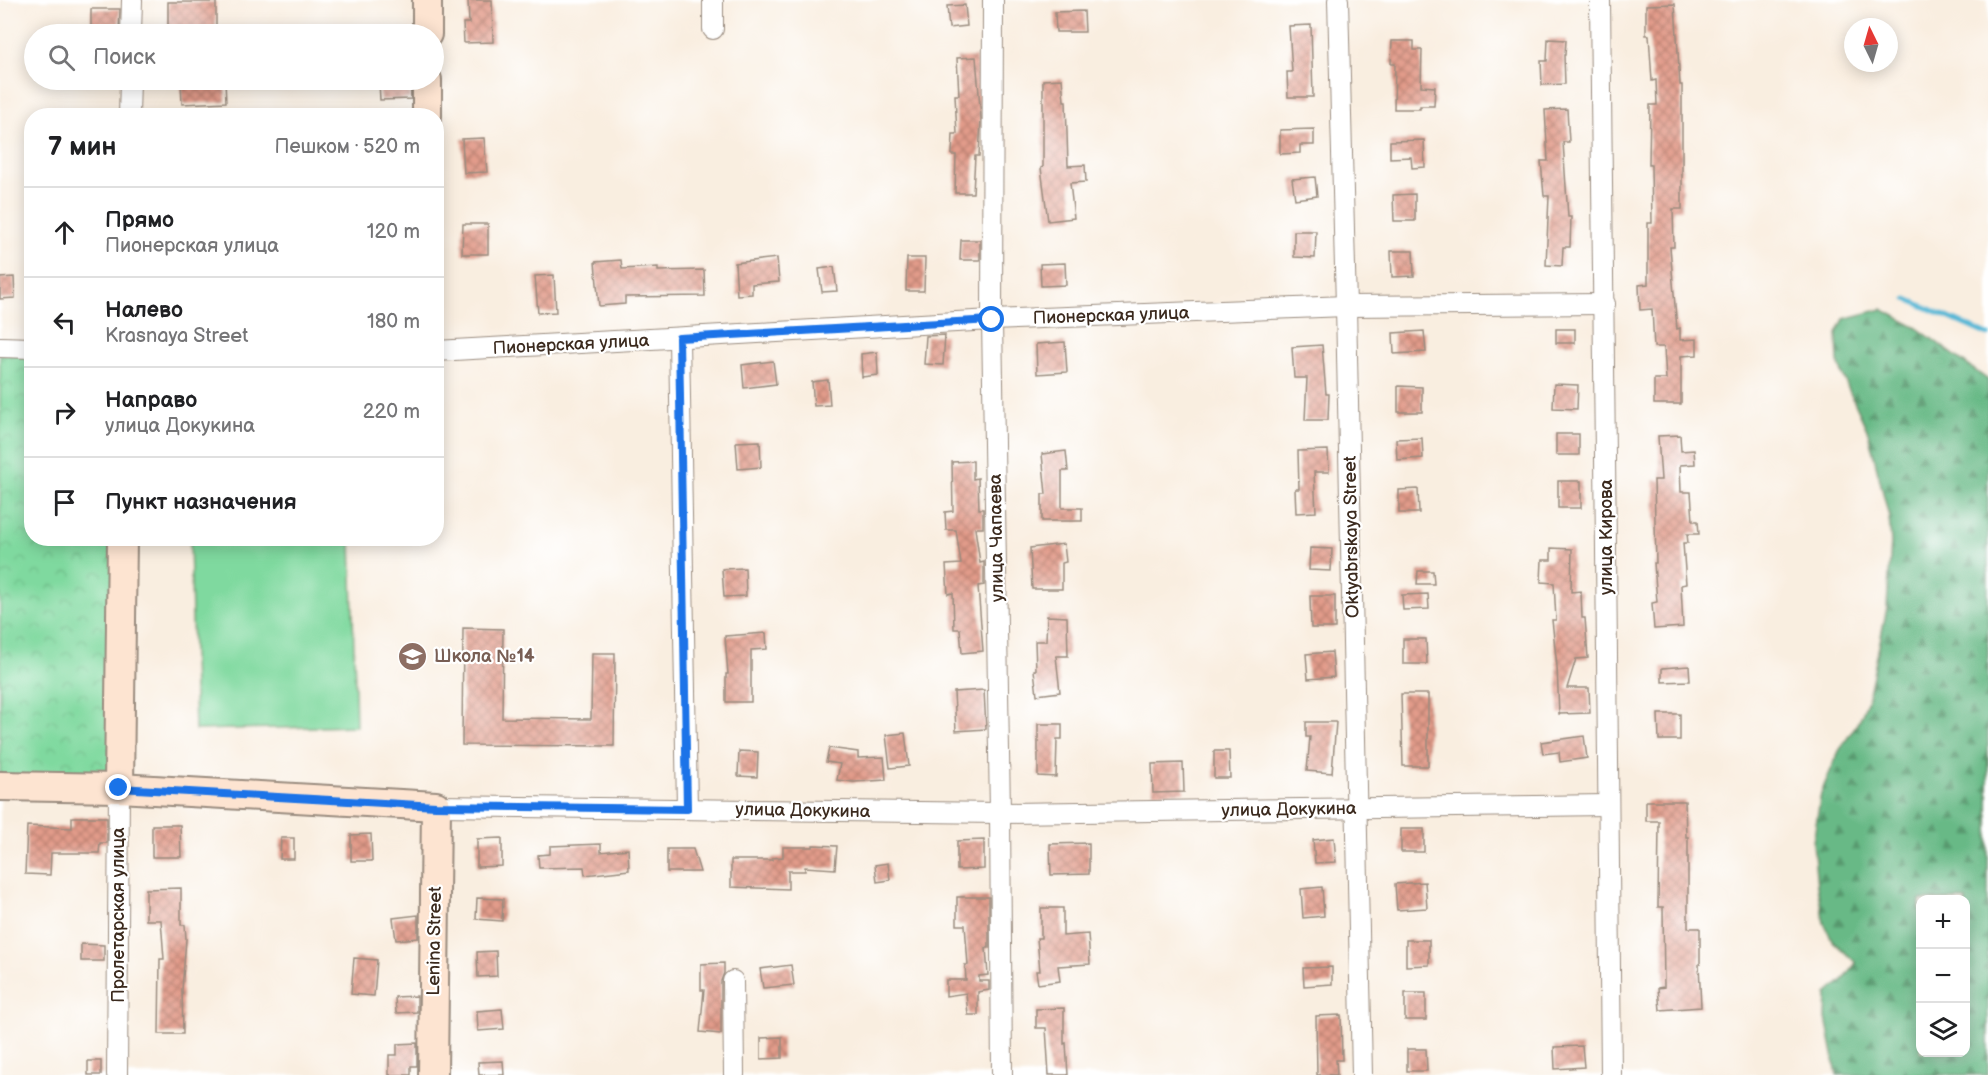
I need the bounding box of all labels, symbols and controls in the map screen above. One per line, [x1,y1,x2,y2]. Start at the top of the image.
north arrow [1844,18,1898,72]
search box [24,24,444,90]
icon: search [45,41,78,74]
text: Поиск [93,44,156,71]
text: 7 мин [48,132,116,163]
text: Пешком · 520 m [275,135,420,159]
text: Прямо [105,207,174,234]
icon: ahead [48,216,81,249]
text: 120 m [367,220,420,244]
text: Пионерская улица [105,234,279,258]
text: Налево [105,297,183,324]
street label: Пионерская улица [1032,302,1190,329]
icon: left [48,306,81,339]
route start [978,306,1004,332]
text: 180 m [367,310,420,334]
text: Krasnaya Street [105,324,248,348]
street label: Пионерская улица [492,330,650,359]
text: Направо [105,387,197,414]
icon: right [48,396,81,429]
text: 220 m [363,400,420,424]
text: улица Докукина [105,414,255,438]
street label: Oktyabrskaya Street [1340,455,1363,618]
street label: улица Чапаева [985,473,1008,602]
street label: улица Кирова [1596,479,1617,595]
icon: arrive [48,486,81,519]
text: Пункт назначения [105,489,297,516]
school or university icon: Школа №14 [397,640,429,672]
place label: Школа №14 [434,646,535,667]
route end [105,774,131,800]
street label: улица Докукина [1221,798,1357,821]
street label: улица Докукина [735,799,871,822]
street label: Пролетарская улица [108,827,129,1003]
street label: Lenina Street [423,886,446,996]
map controls [1916,895,1970,1057]
button: + [1916,895,1970,949]
button: − [1916,949,1970,1003]
button: layers [1916,1003,1970,1057]

